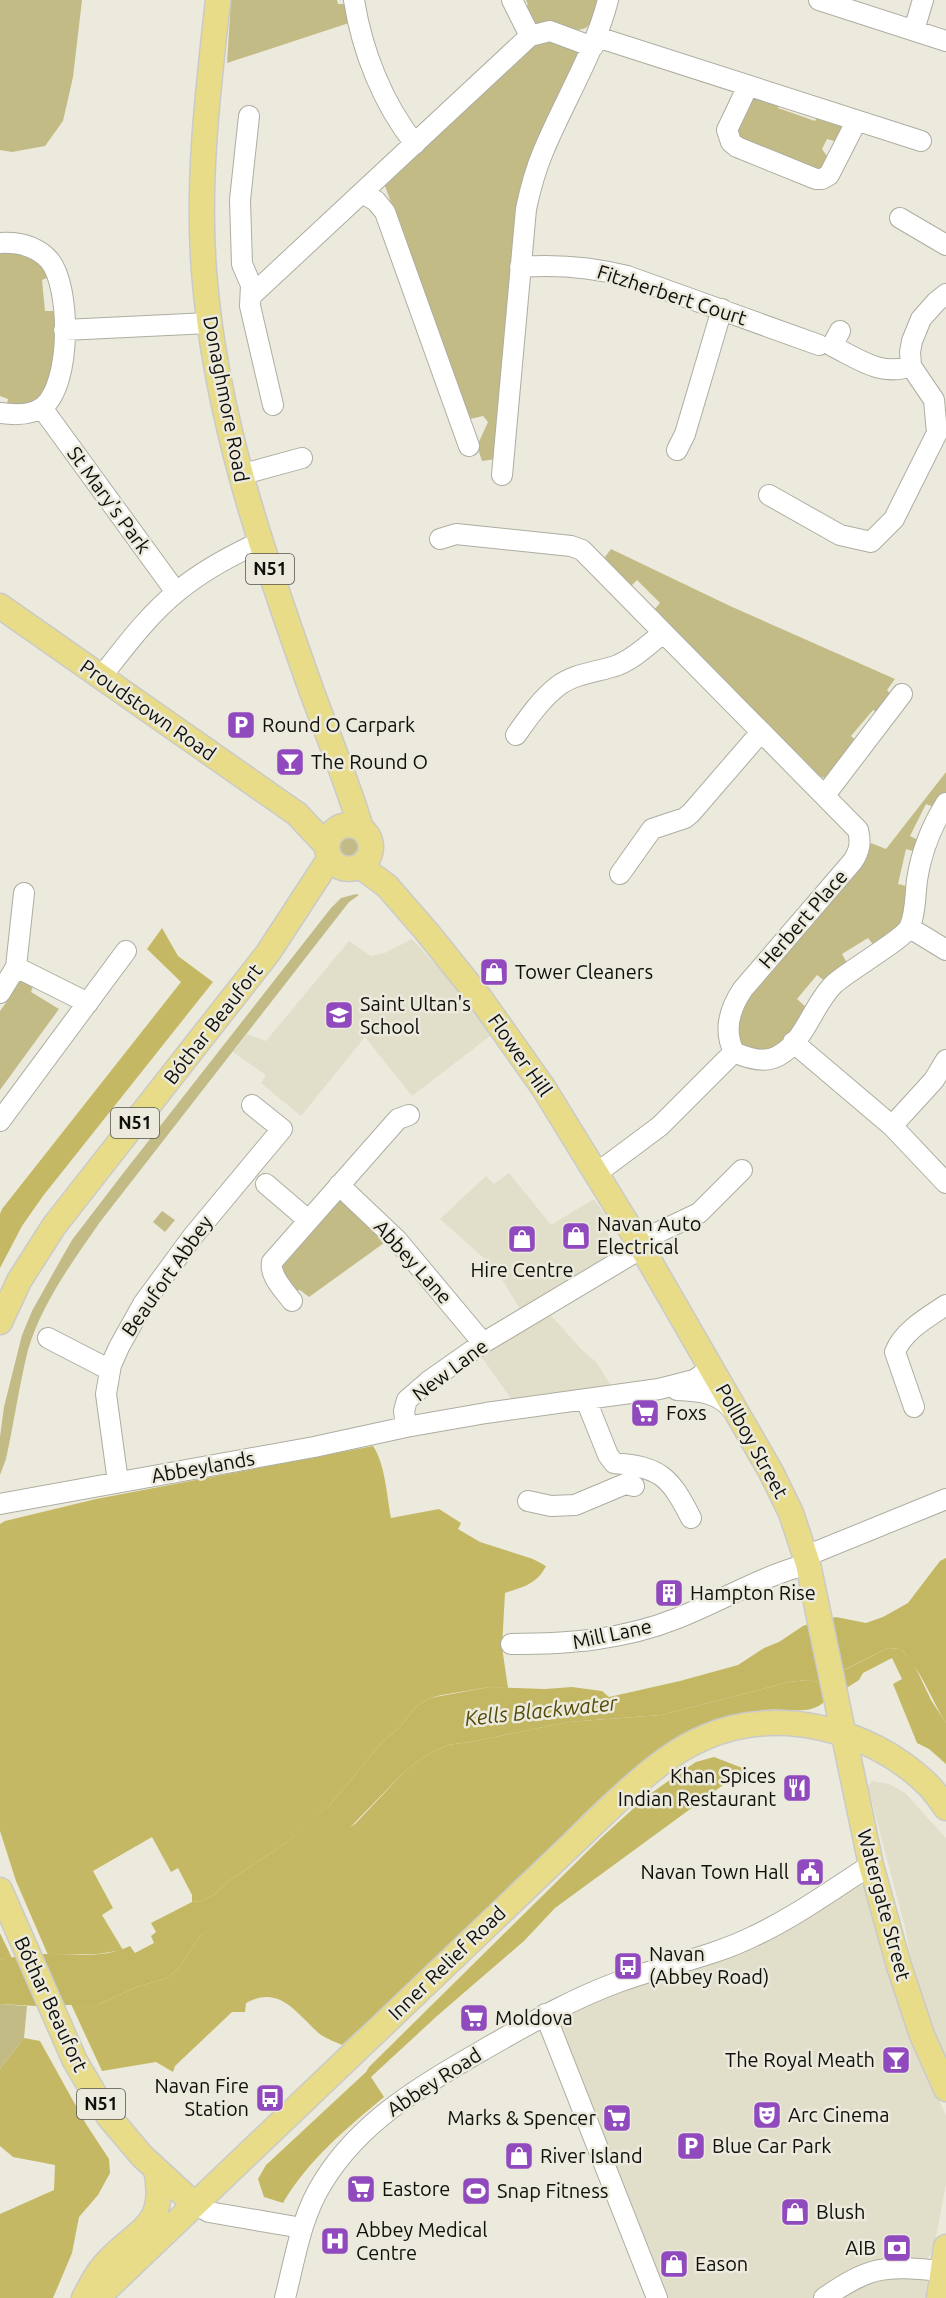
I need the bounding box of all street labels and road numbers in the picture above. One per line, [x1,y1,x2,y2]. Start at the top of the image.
street label: Fitzherbert Court [594,259,750,330]
street label: Donaghmore Road [199,314,254,484]
street label: St Mary's Park [63,442,156,557]
road number: N51 [246,554,294,584]
street label: Proudstown Road [76,654,220,765]
street label: Herbert Place [754,865,852,973]
street label: Bóthar Beaufort [159,959,267,1088]
street label: Flower Hill [484,1009,557,1100]
road number: N51 [111,1108,159,1138]
street label: Beaufort Abbey [116,1211,217,1340]
street label: Abbey Lane [370,1215,457,1308]
street label: New Lane [407,1334,492,1405]
street label: Pollboy Street [712,1379,793,1502]
street label: Abbeylands [149,1446,256,1487]
street label: Mill Lane [570,1614,654,1653]
street label: Watergate Street [853,1827,916,1983]
street label: Inner Relief Road [383,1901,510,2024]
street label: Bóthar Beaufort [10,1933,93,2075]
street label: Abbey Road [382,2043,485,2121]
road number: N51 [77,2089,125,2119]

